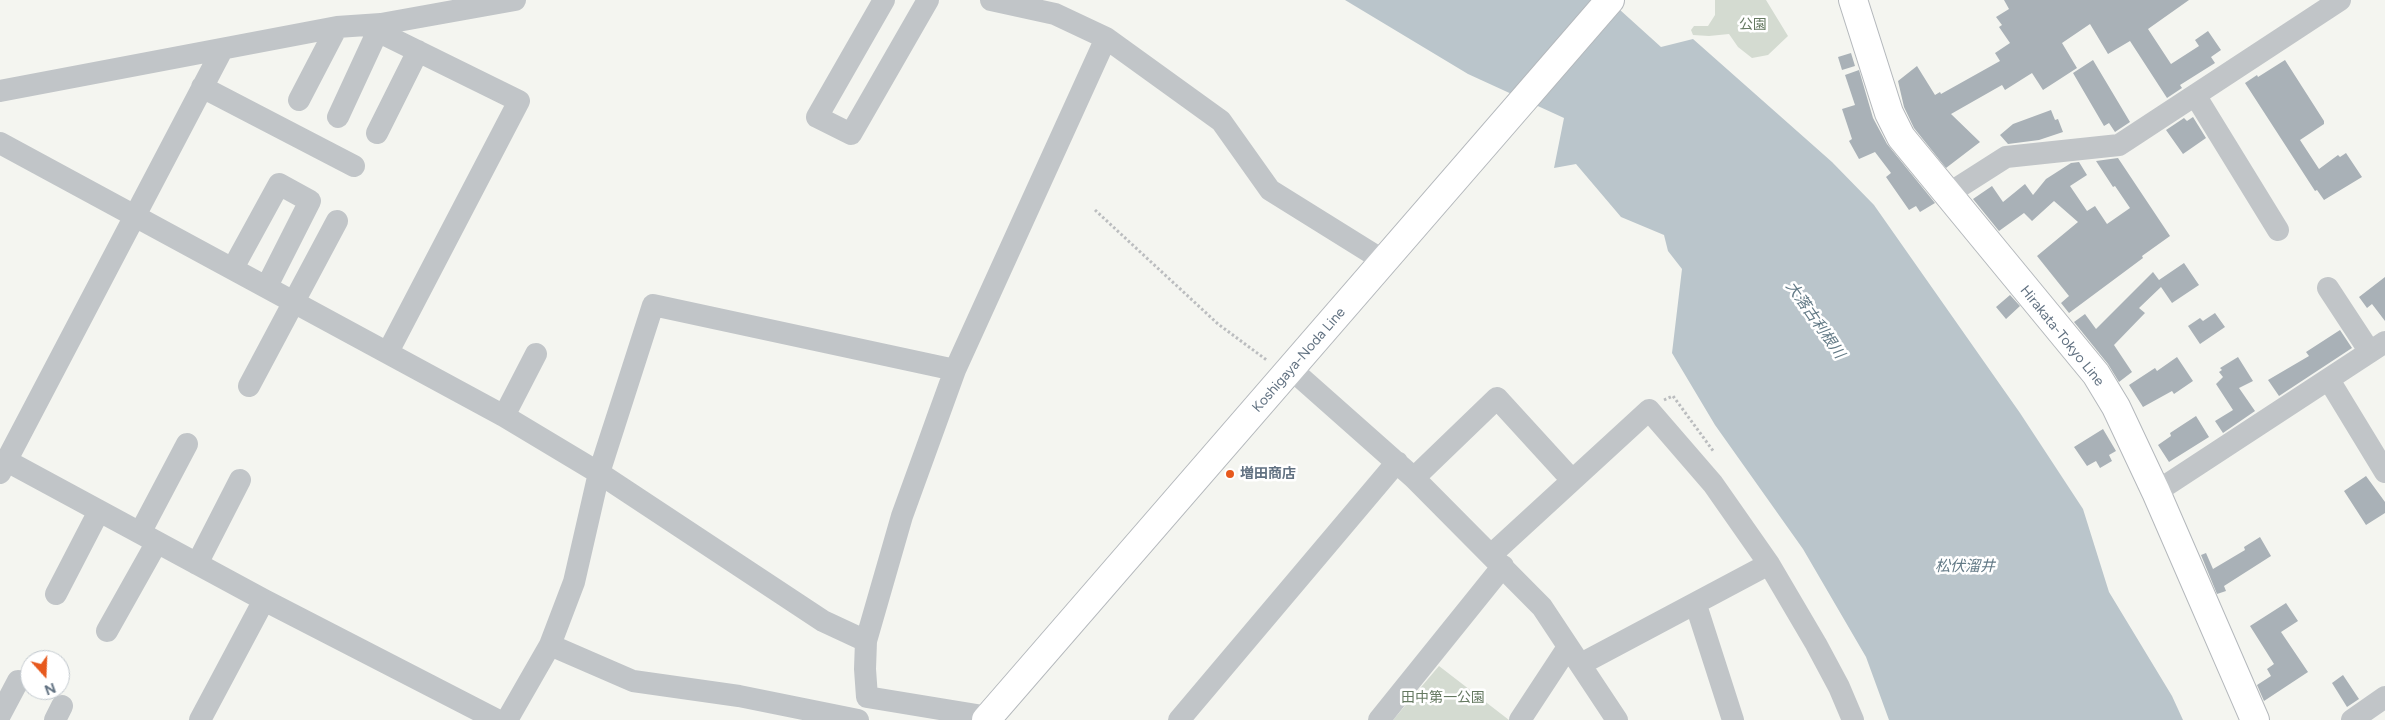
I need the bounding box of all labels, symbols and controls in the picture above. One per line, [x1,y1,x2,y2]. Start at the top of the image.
park label: 公園 [1739,17,1767,33]
water label: 大落古利根川 [1782,278,1848,362]
street label: Hirakata-Tokyo Line [2016,282,2108,390]
street label: Koshigaya-Noda Line [1249,304,1349,416]
place label: 増田商店 [1240,466,1296,482]
marker: 増田商店 [1224,468,1236,480]
water label: 松伏溜井 [1935,558,1995,576]
north arrow [20,650,70,700]
text: N [42,679,58,698]
park label: 田中第一公園 [1401,690,1485,706]

